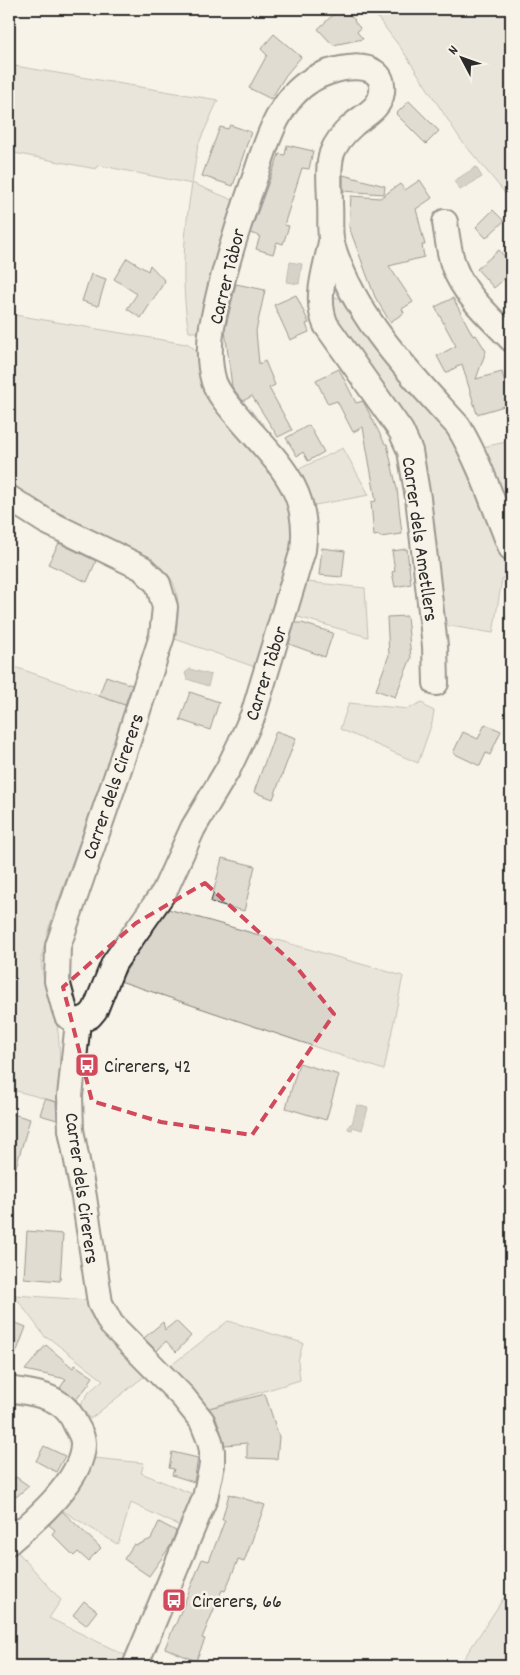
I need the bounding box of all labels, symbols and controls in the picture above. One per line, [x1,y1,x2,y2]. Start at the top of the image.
north arrow [438,32,488,82]
text: N [444,42,464,60]
street label: Carrer Tàbor [203,225,254,328]
street label: Carrer dels Ametllers [393,455,443,623]
street label: Carrer Tàbor [239,623,296,725]
street label: Carrer dels Cirerers [77,710,153,864]
bus stop icon: Cirerers, 42 [74,1052,100,1078]
place label: Cirerers, 42 [104,1054,191,1082]
street label: Carrer dels Cirerers [56,1111,105,1266]
bus stop icon: Cirerers, 66 [161,1587,187,1613]
place label: Cirerers, 66 [192,1589,282,1617]

